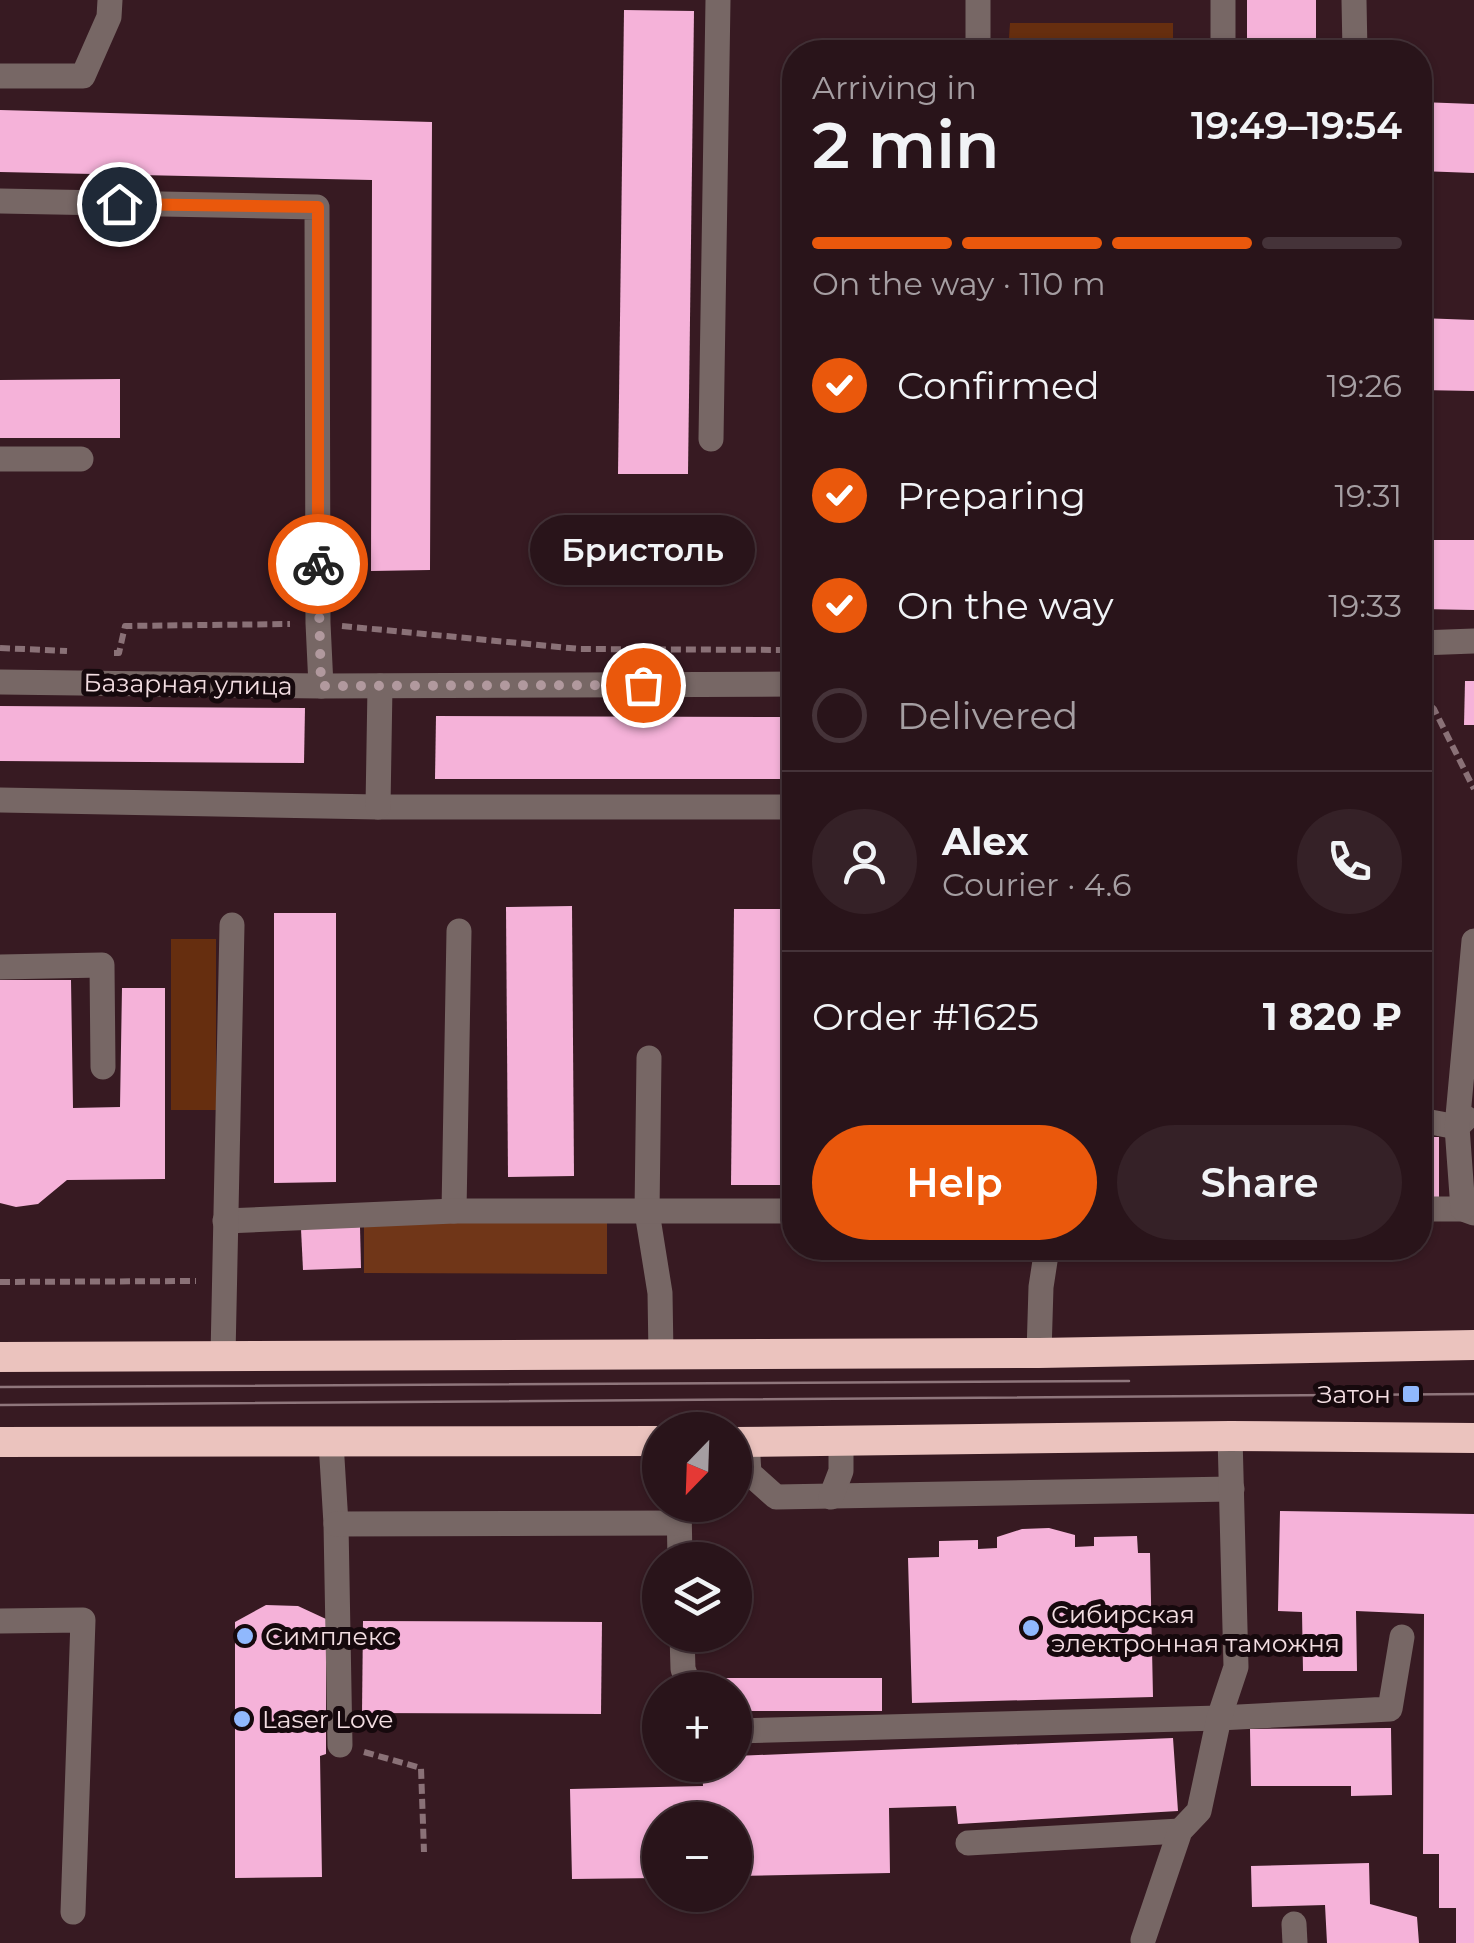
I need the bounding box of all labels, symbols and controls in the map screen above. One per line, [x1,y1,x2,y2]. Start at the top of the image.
text: Arriving in [812,68,977,107]
text: 19:49–19:54 [1191,102,1402,149]
text: 2 min [812,105,1000,184]
pin [77,162,162,247]
icon: home [92,177,147,232]
text: On the way · 110 m [812,264,1106,303]
icon: check [812,358,867,413]
text: Confirmed [897,362,1100,409]
text: 19:26 [1327,366,1402,405]
icon: check [812,468,867,523]
text: Preparing [897,472,1086,519]
text: 19:31 [1335,476,1402,515]
courier [268,514,368,614]
callout: Бристоль [530,515,756,585]
text: Бристоль [561,530,724,569]
icon: bike [291,537,346,592]
icon: check [812,578,867,633]
text: On the way [897,582,1114,629]
text: 19:33 [1328,586,1402,625]
pin [601,643,686,728]
icon: bag [616,658,671,713]
street label: Базарная улица [83,667,293,701]
text: Delivered [897,692,1078,739]
button: person [812,809,917,914]
button: phone [1297,809,1402,914]
text: Alex [942,818,1029,865]
text: Courier · 4.6 [942,865,1131,904]
text: Order #1625 [812,993,1039,1040]
text: 1 820 ₽ [1263,993,1402,1040]
button: Help [812,1125,1097,1240]
button: Share [1117,1125,1402,1240]
place label: Затон [1317,1379,1391,1409]
marker: Затон [1400,1383,1422,1405]
north arrow [642,1412,752,1522]
map controls [642,1412,752,1912]
button: layers [642,1542,752,1652]
place label: Сибирская электронная таможня [1051,1599,1340,1658]
marker: Сибирская электронная таможня [1020,1617,1042,1639]
place label: Симплекс [265,1621,396,1651]
marker: Симплекс [234,1625,256,1647]
button: + [642,1672,752,1782]
place label: Laser Love [262,1704,393,1734]
marker: Laser Love [231,1708,253,1730]
button: − [642,1802,752,1912]

